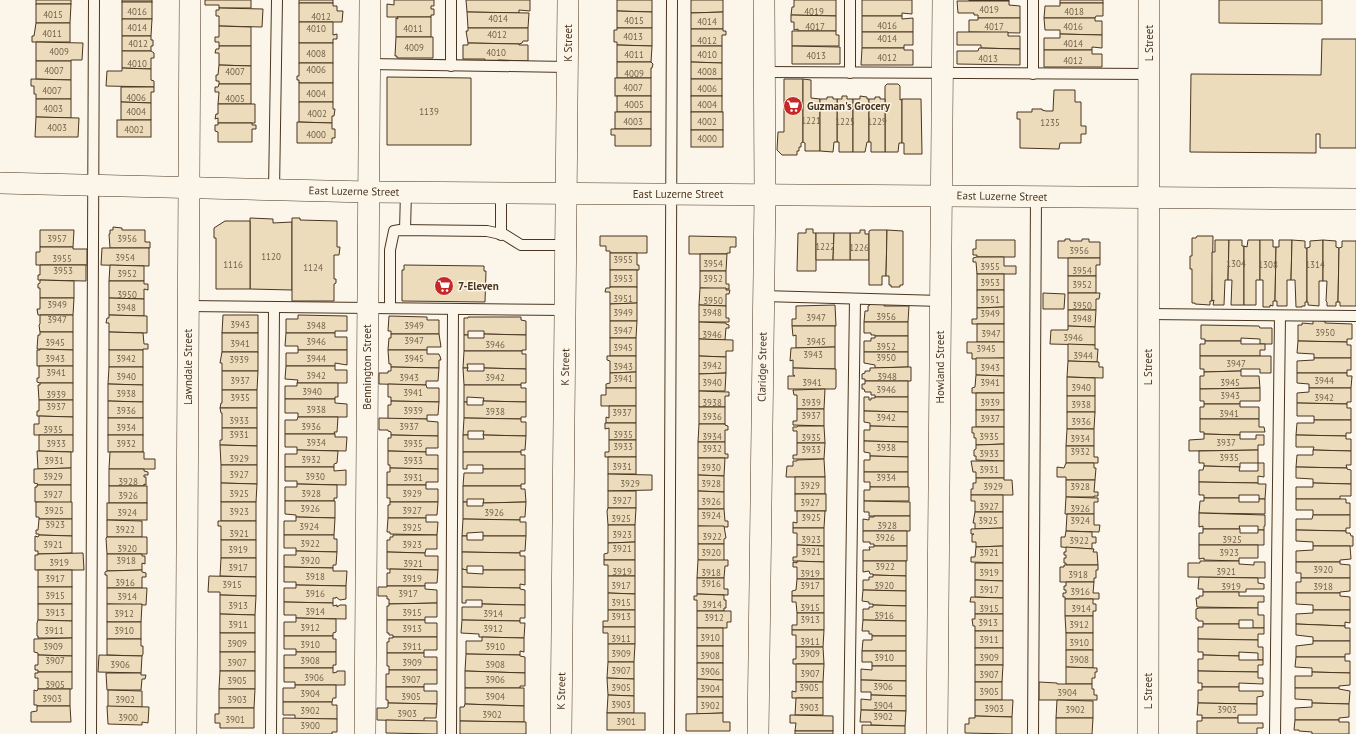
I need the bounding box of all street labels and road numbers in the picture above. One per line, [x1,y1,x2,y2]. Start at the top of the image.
street label: K Street [561,24,575,62]
street label: L Street [1142,25,1156,61]
street label: East Luzerne Street [309,183,400,199]
street label: East Luzerne Street [633,187,724,201]
street label: East Luzerne Street [957,188,1048,204]
street label: Bennington Street [360,324,374,410]
street label: Lawndale Street [181,329,195,405]
street label: Howland Street [933,330,947,403]
street label: Claridge Street [754,332,770,402]
street label: K Street [558,348,572,386]
street label: L Street [1141,349,1155,385]
street label: K Street [554,672,568,710]
street label: L Street [1141,673,1155,709]

